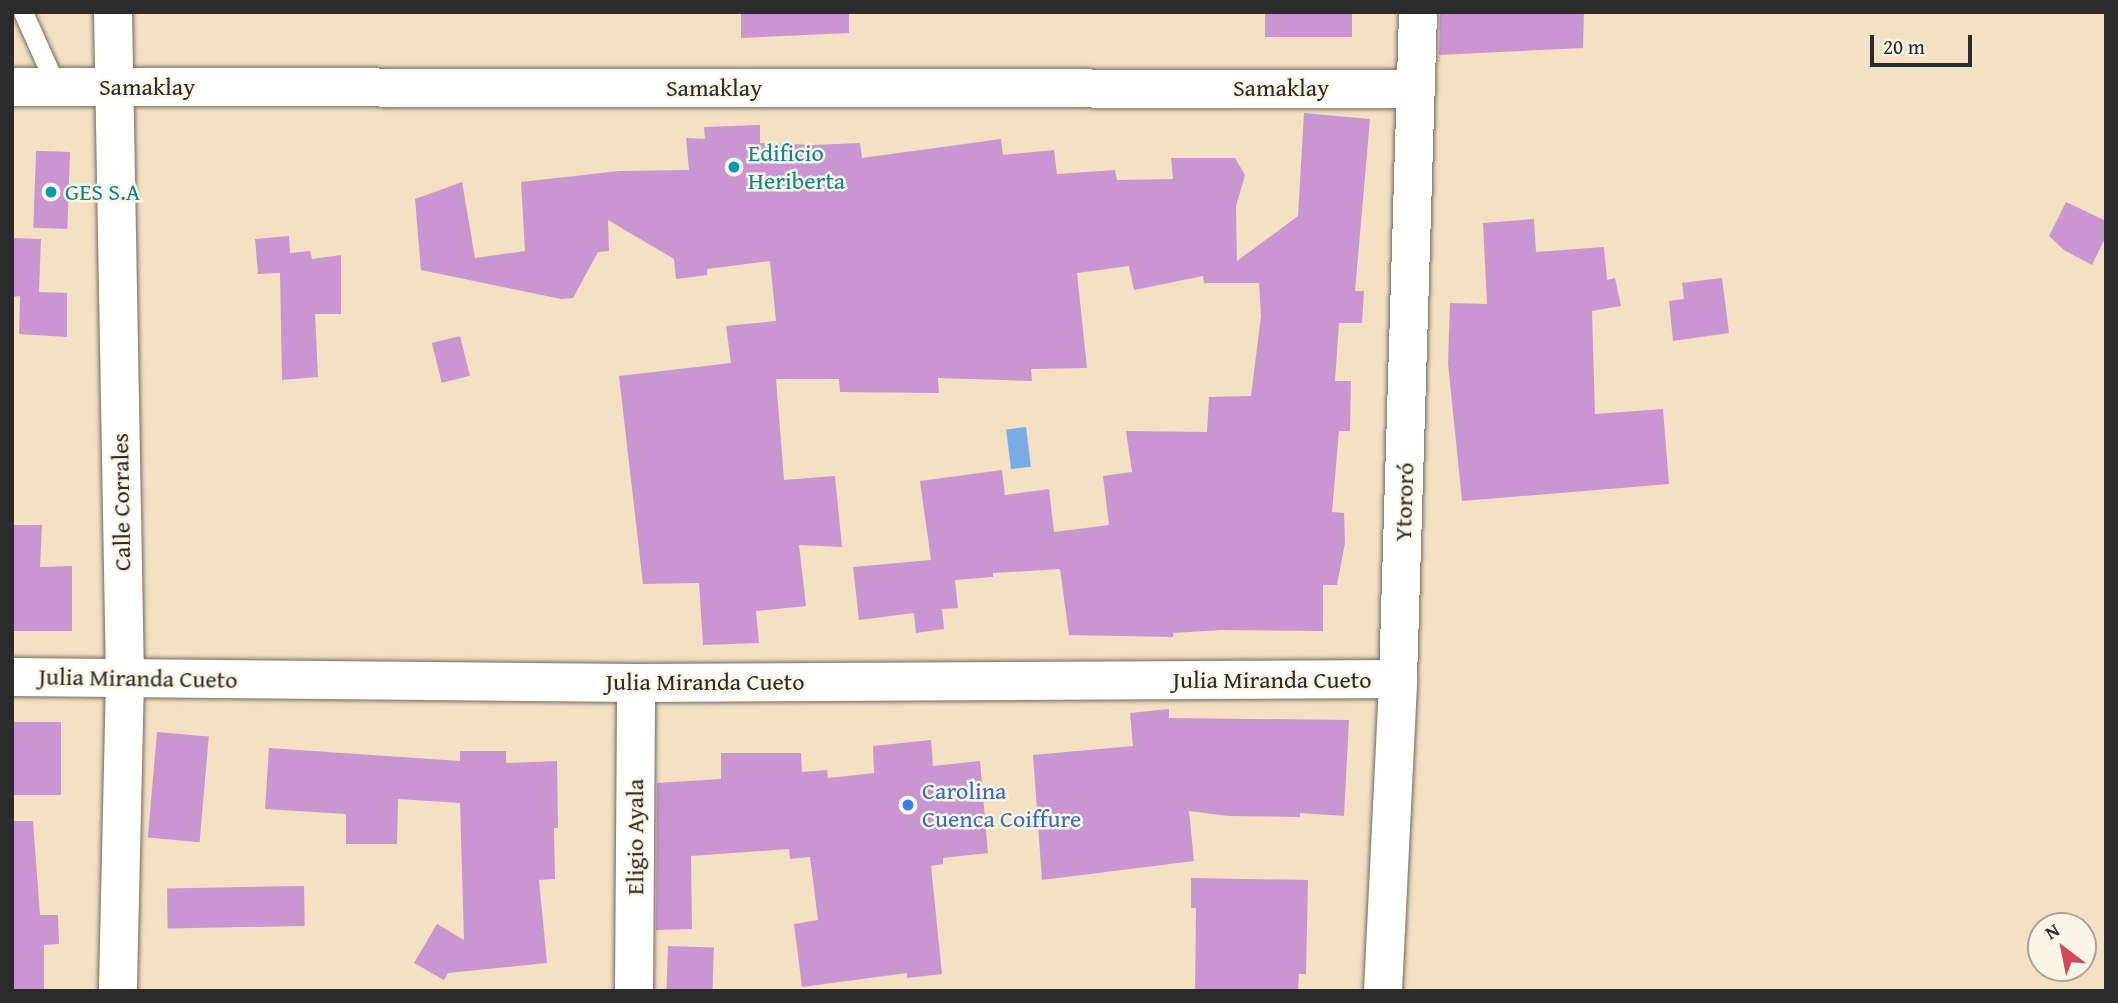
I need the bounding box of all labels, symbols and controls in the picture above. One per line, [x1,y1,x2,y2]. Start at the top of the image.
scale bar [1873,21,1974,65]
text: 20 m [1883,31,1925,62]
street label: Samaklay [99,73,195,101]
street label: Samaklay [666,74,762,102]
street label: Samaklay [1233,74,1329,102]
place label: Edificio Heriberta [748,139,845,195]
marker: Edificio Heriberta [726,159,742,175]
place label: GES S.A [65,178,140,206]
marker: GES S.A [43,184,59,200]
street label: Calle Corrales [105,433,137,571]
street label: Ytororó [1388,462,1420,542]
street label: Julia Miranda Cueto [38,662,238,694]
street label: Julia Miranda Cueto [1173,666,1371,694]
street label: Julia Miranda Cueto [606,668,804,696]
place label: Carolina Cuenca Coiffure [922,777,1081,833]
street label: Eligio Ayala [621,779,649,895]
marker: Carolina Cuenca Coiffure [900,797,916,813]
north arrow [2027,912,2097,982]
text: N [2039,916,2065,946]

